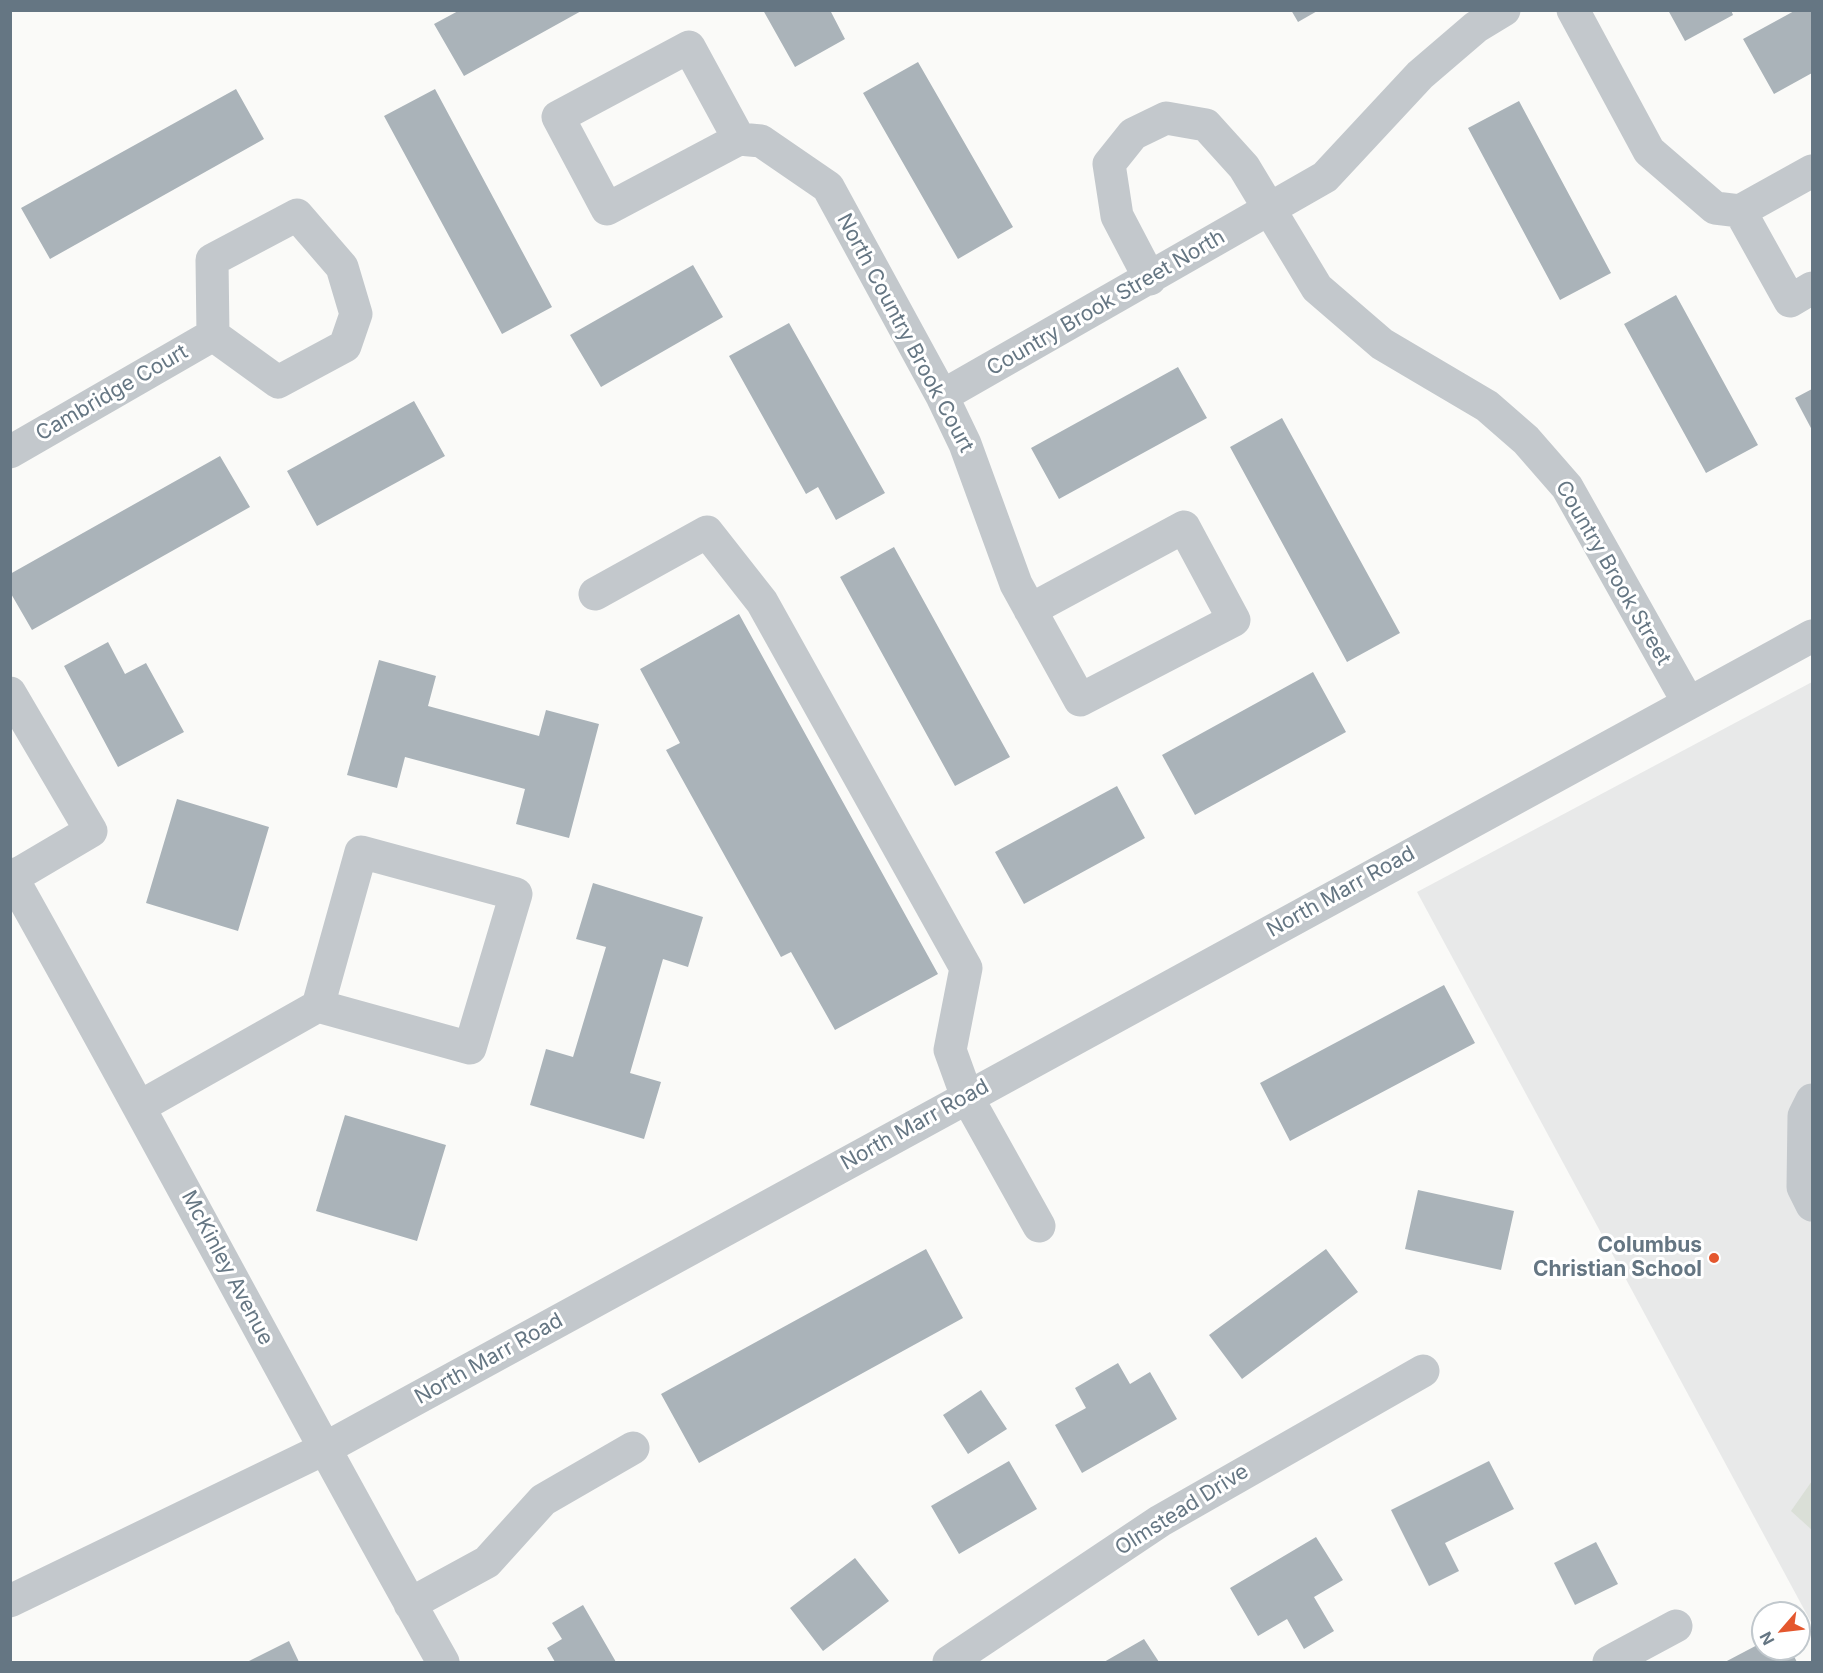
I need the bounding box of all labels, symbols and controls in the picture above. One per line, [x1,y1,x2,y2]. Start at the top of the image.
street label: North Country Brook Court [831,209,979,457]
street label: Country Brook Street North [983,224,1229,382]
street label: Cambridge Court [32,339,192,447]
street label: Country Brook Street [1550,476,1676,670]
street label: North Marr Road [1263,841,1419,943]
street label: North Marr Road [837,1074,993,1176]
street label: McKinley Avenue [176,1186,278,1350]
place label: Columbus Christian School [1533,1233,1702,1283]
marker: Columbus Christian School [1707,1251,1721,1265]
street label: North Marr Road [411,1308,567,1410]
street label: Olmstead Drive [1111,1459,1253,1561]
north arrow [1751,1601,1811,1661]
text: N [1755,1628,1779,1649]

